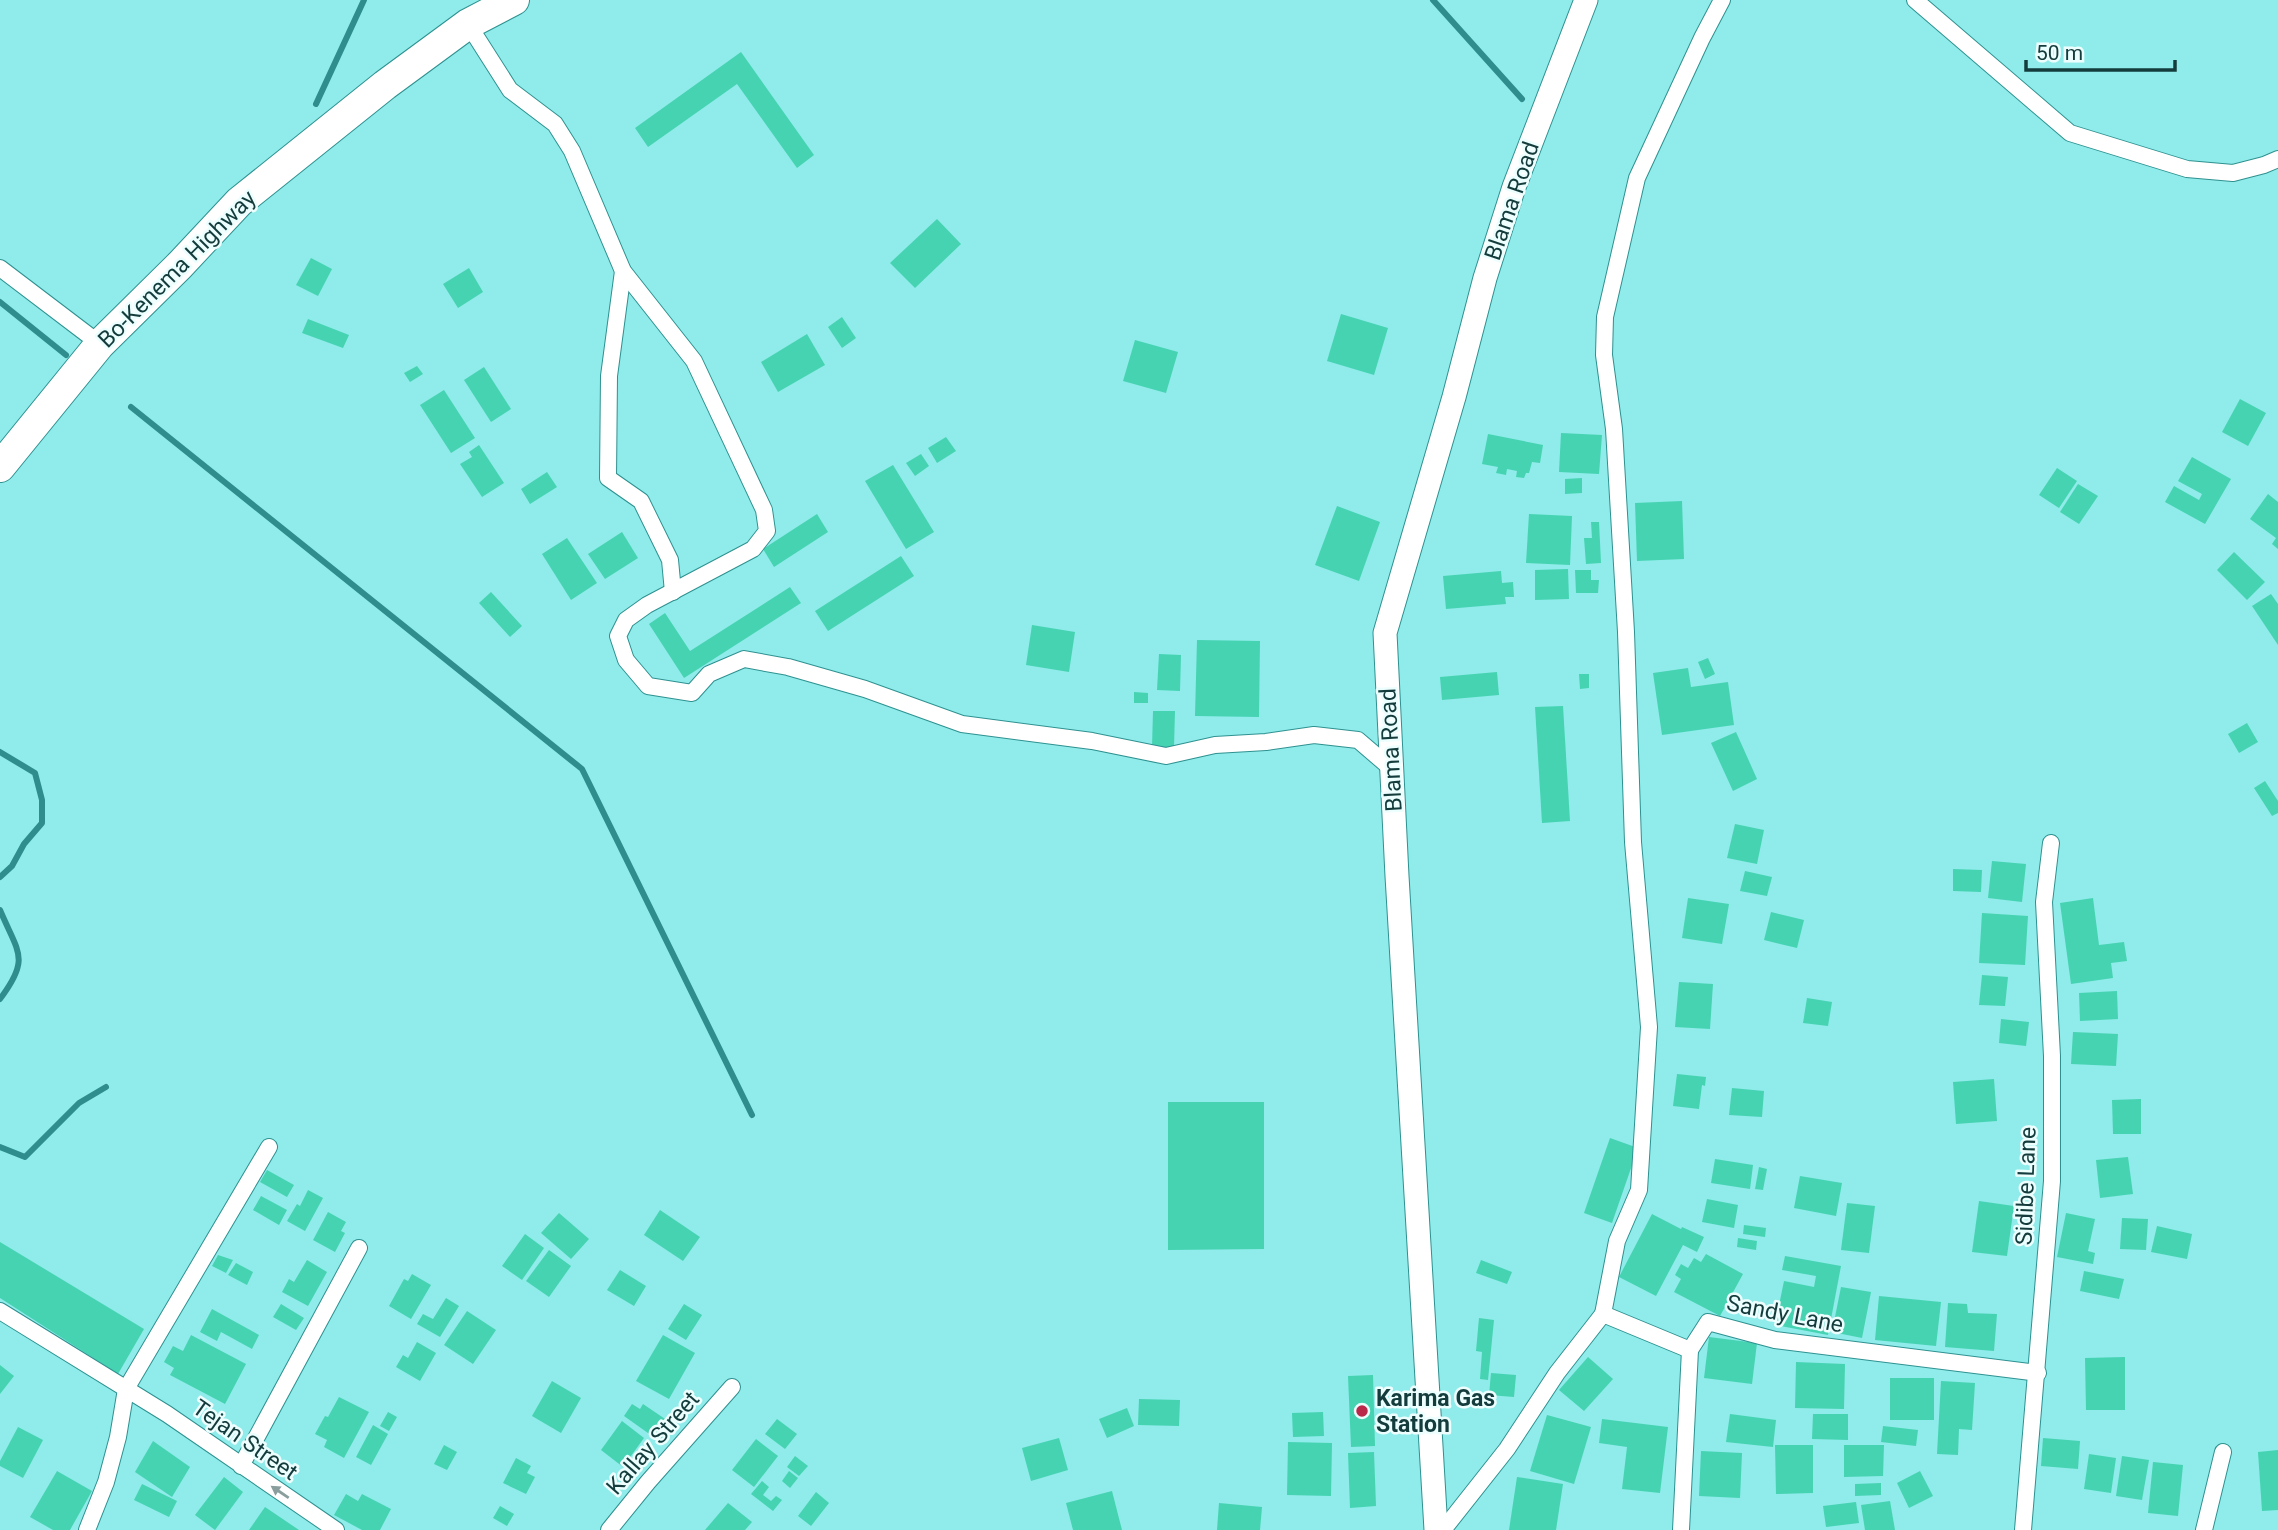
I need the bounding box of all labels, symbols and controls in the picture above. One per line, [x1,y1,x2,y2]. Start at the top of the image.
scale bar [2026,28,2175,72]
text: 50 m [2036,41,2083,65]
street label: Blama Road [1479,138,1545,264]
street label: Bo-Kenema Highway [93,185,261,353]
street label: Blama Road [1374,688,1408,812]
street label: Sidibe Lane [2010,1126,2042,1246]
street label: Sandy Lane [1724,1289,1846,1339]
place label: Karima Gas Station [1376,1385,1495,1438]
street label: Kallay Street [601,1386,705,1500]
street label: Tejan Street [187,1394,303,1486]
marker: Karima Gas Station [1354,1403,1370,1419]
one-way arrow [270,1486,289,1499]

